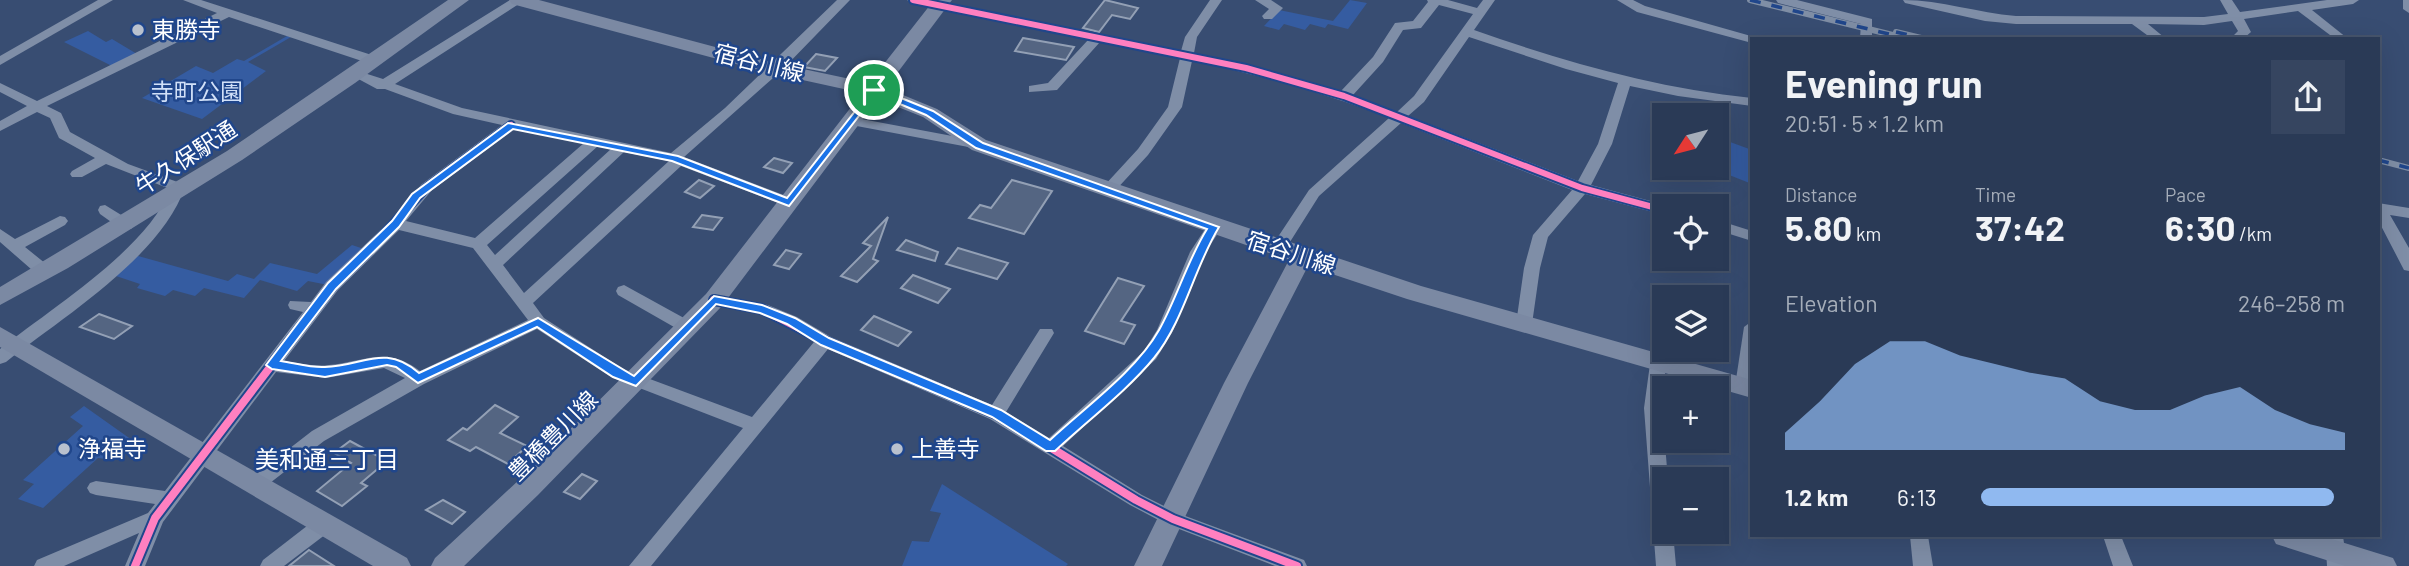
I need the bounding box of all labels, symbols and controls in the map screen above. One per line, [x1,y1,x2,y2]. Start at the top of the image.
place label: 東勝寺 [152,15,221,43]
marker: 東勝寺 [130,22,146,38]
street label: 宿谷川線 [711,37,807,87]
pin [844,60,904,120]
text: Evening run [1785,60,1983,106]
button: share [2271,60,2345,134]
icon: arrive [855,71,893,109]
park label: 寺町公園 [151,77,243,105]
north arrow [1652,103,1729,180]
map controls [1652,103,1729,544]
text: 20:51 · 5 × 1.2 km [1785,109,1944,137]
street label: 牛久保駅通 [130,114,241,200]
text: Distance [1785,183,1857,206]
text: Time [1975,183,2016,206]
text: Pace [2165,183,2206,206]
button: locate [1652,194,1729,271]
text: 5.80 [1785,206,1852,248]
text: 37:42 [1975,206,2065,248]
text: 6:30 [2165,206,2235,248]
text: km [1852,222,1881,245]
text: /km [2235,222,2272,245]
street label: 宿谷川線 [1243,225,1339,280]
button: layers [1652,285,1729,362]
text: Elevation [1785,289,1878,317]
text: 246–258 m [2238,289,2345,317]
button: + [1652,376,1729,453]
street label: 豊橋豊川線 [502,385,603,486]
place label: 浄福寺 [78,434,147,462]
place label: 上善寺 [911,434,980,462]
marker: 浄福寺 [56,441,72,457]
marker: 上善寺 [889,441,905,457]
district label: 美和通三丁目 [255,444,399,473]
button: − [1652,467,1729,544]
text: 1.2 km [1785,483,1848,511]
text: 6:13 [1897,483,1937,511]

